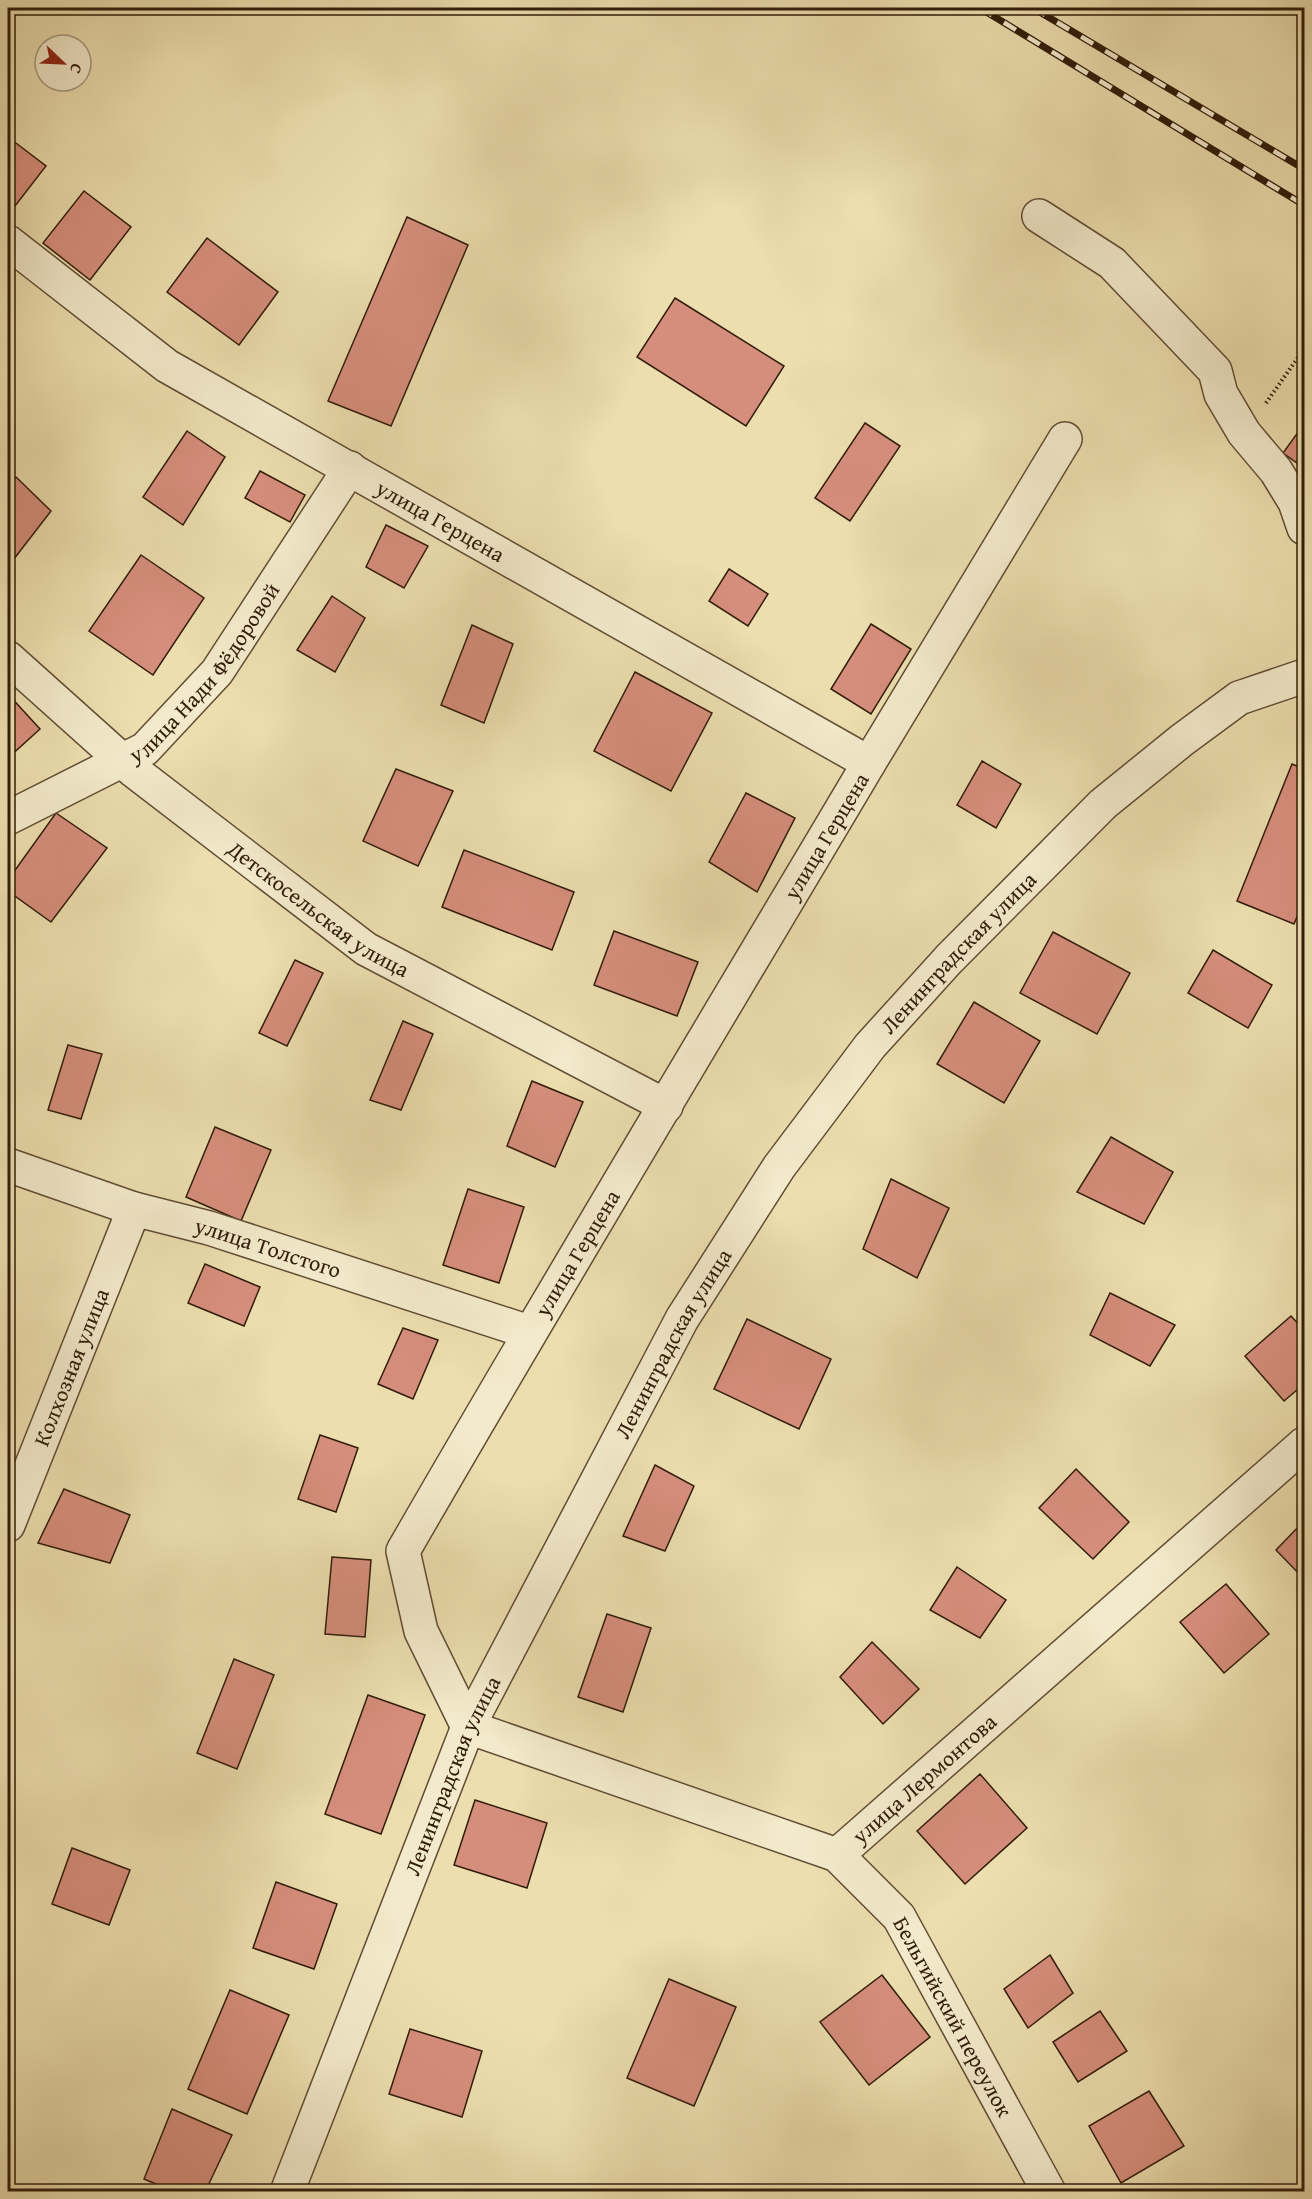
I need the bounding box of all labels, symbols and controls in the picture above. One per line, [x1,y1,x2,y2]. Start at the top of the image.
north arrow [33,33,93,93]
text: С [64,60,90,78]
street label: улица Герцена [370,471,511,570]
street label: улица Нади Фёдоровой [123,576,287,771]
street label: улица Герцена [775,766,877,906]
street label: Детскосельская улица [220,832,416,985]
street label: Ленинградская улица [873,864,1044,1041]
street label: улица Герцена [526,1183,628,1323]
street label: улица Толстого [191,1209,345,1286]
street label: Ленинградская улица [606,1242,739,1444]
street label: Колхозная улица [25,1283,117,1451]
street label: Ленинградская улица [396,1670,508,1880]
street label: улица Лермонтова [844,1706,1004,1852]
street label: Бельгийский переулок [886,1910,1021,2123]

